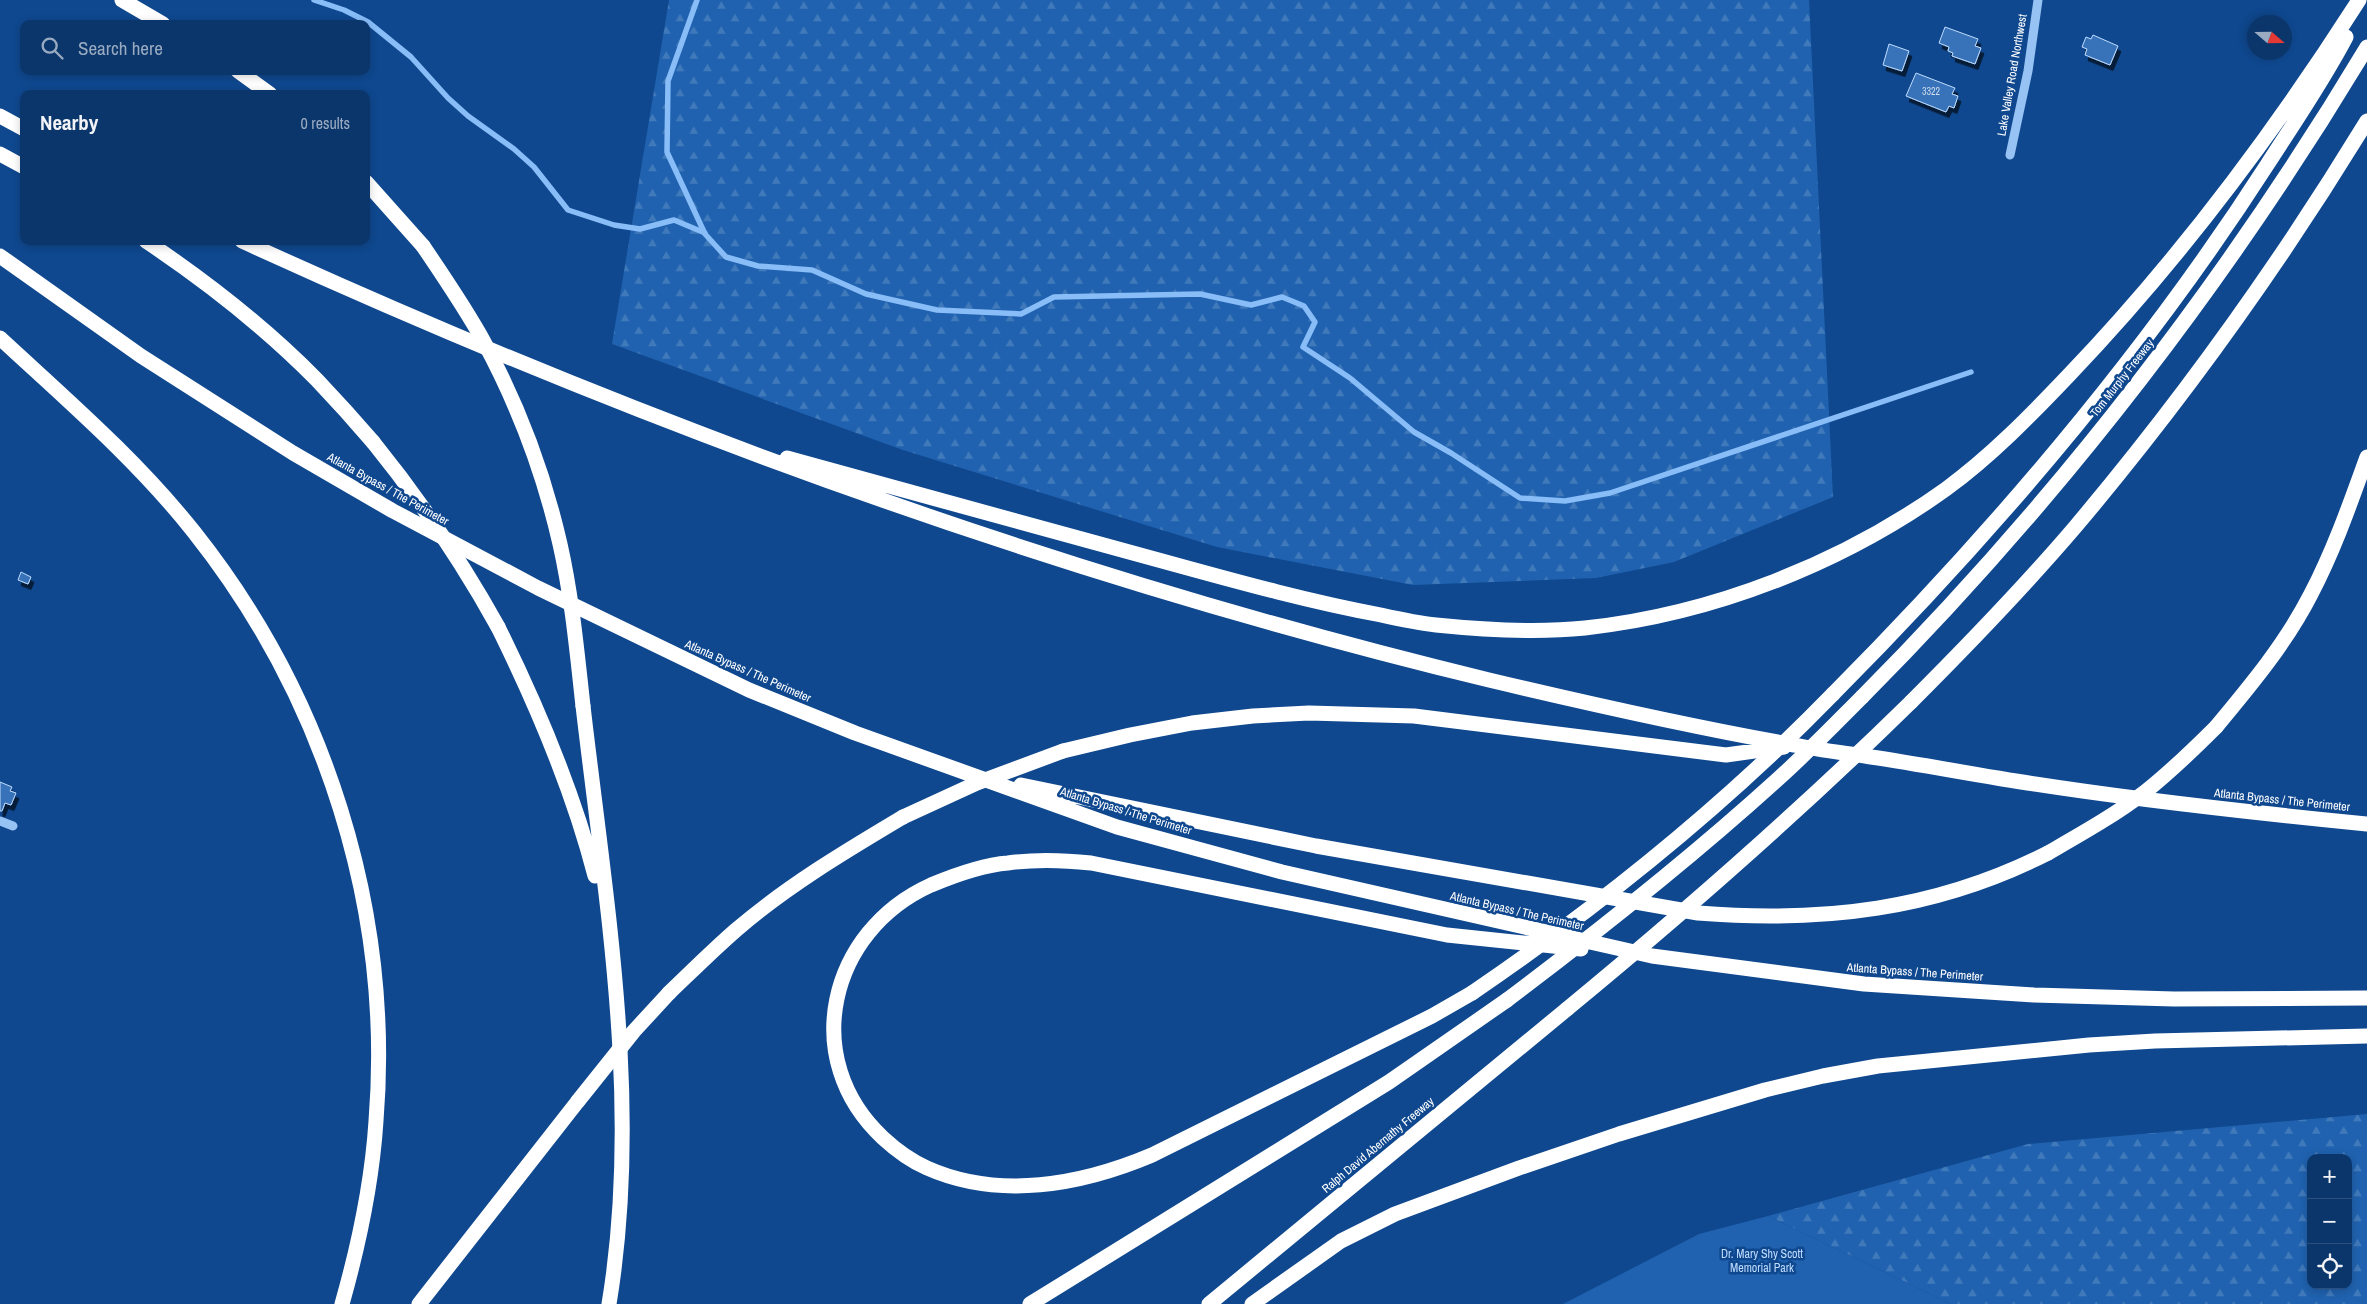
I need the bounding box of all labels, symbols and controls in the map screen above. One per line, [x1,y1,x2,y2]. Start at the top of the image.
street label: Lake Valley Road Northwest [1993,13,2031,137]
north arrow [2247,15,2292,60]
search box [20,20,370,75]
icon: search [38,34,66,62]
text: Search here [78,35,163,61]
house number: 3322 [1922,85,1941,98]
text: Nearby [40,108,98,137]
text: 0 results [300,112,350,134]
street label: Tom Murphy Freeway [2087,336,2157,420]
street label: Atlanta Bypass / The Perimeter [324,448,452,529]
street label: Atlanta Bypass / The Perimeter [681,636,814,706]
street label: Atlanta Bypass / The Perimeter [1057,783,1194,839]
street label: Atlanta Bypass / The Perimeter [2212,785,2351,815]
street label: Atlanta Bypass / The Perimeter [1448,888,1586,934]
street label: Atlanta Bypass / The Perimeter [1845,959,1984,985]
street label: Ralph David Abernathy Freeway [1319,1093,1437,1197]
map controls [2307,1154,2352,1289]
button: + [2307,1154,2352,1199]
button: − [2307,1199,2352,1244]
button: locate [2307,1244,2352,1289]
park label: Dr. Mary Shy Scott Memorial Park [1721,1246,1803,1276]

